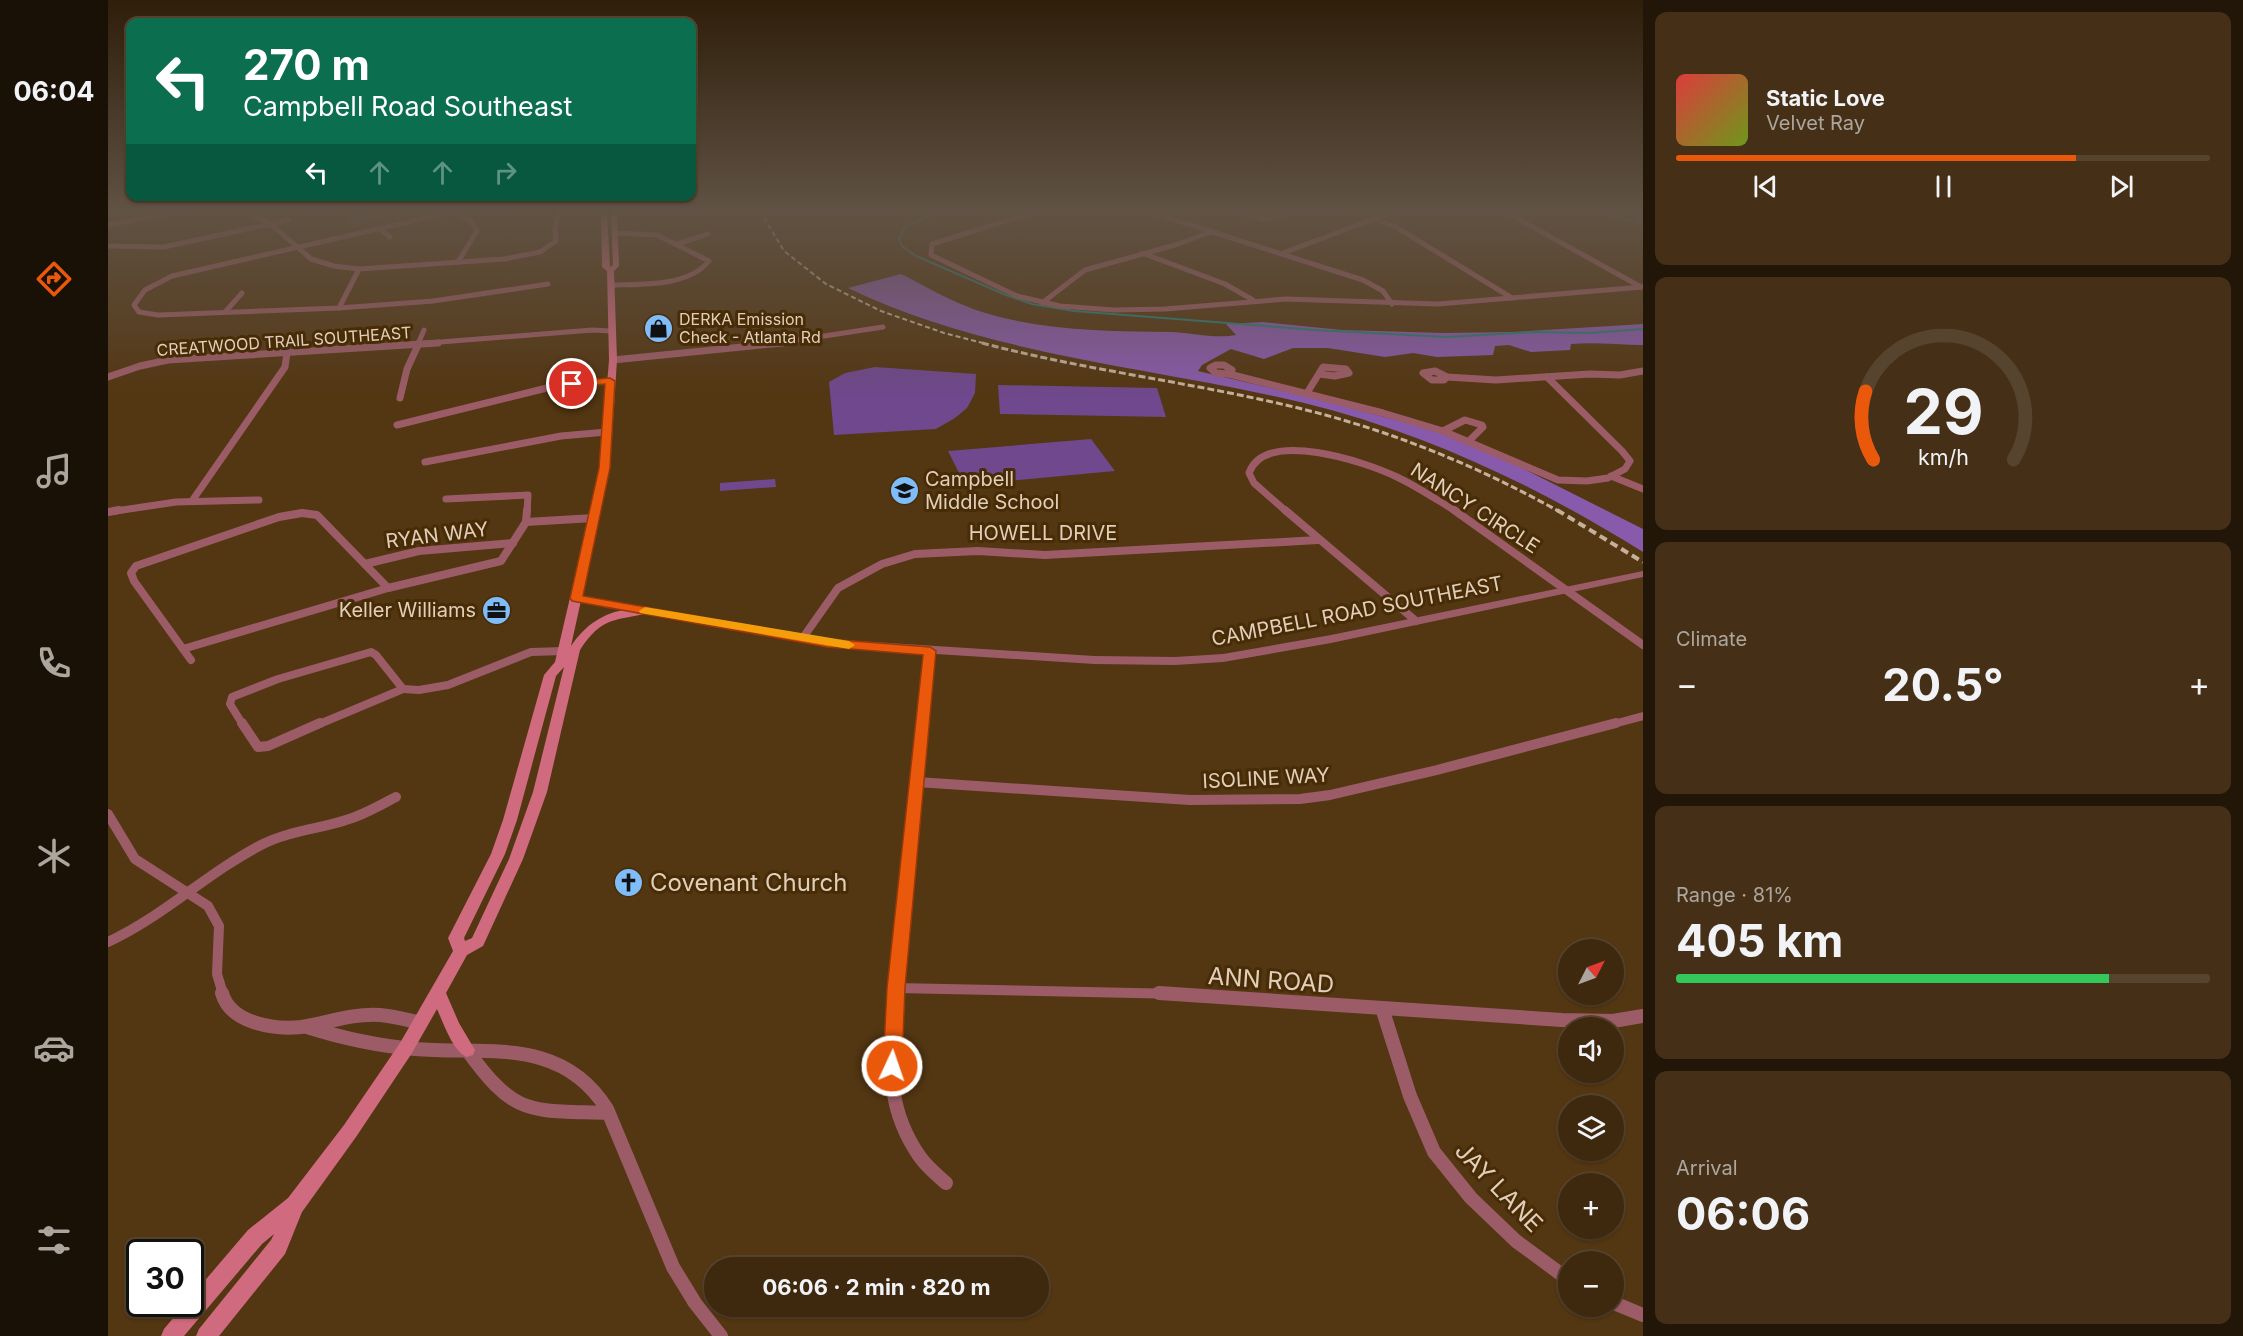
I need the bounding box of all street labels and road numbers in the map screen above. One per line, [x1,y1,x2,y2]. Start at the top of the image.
street label: CREATWOOD TRAIL SOUTHEAST [156,322,412,360]
street label: NANCY CIRCLE [1406,457,1544,559]
street label: RYAN WAY [384,517,490,553]
street label: HOWELL DRIVE [969,521,1117,545]
street label: CAMPBELL ROAD SOUTHEAST [1209,571,1505,651]
street label: ISOLINE WAY [1202,763,1331,793]
street label: ANN ROAD [1207,961,1335,999]
street label: JAY LANE [1449,1136,1549,1238]

